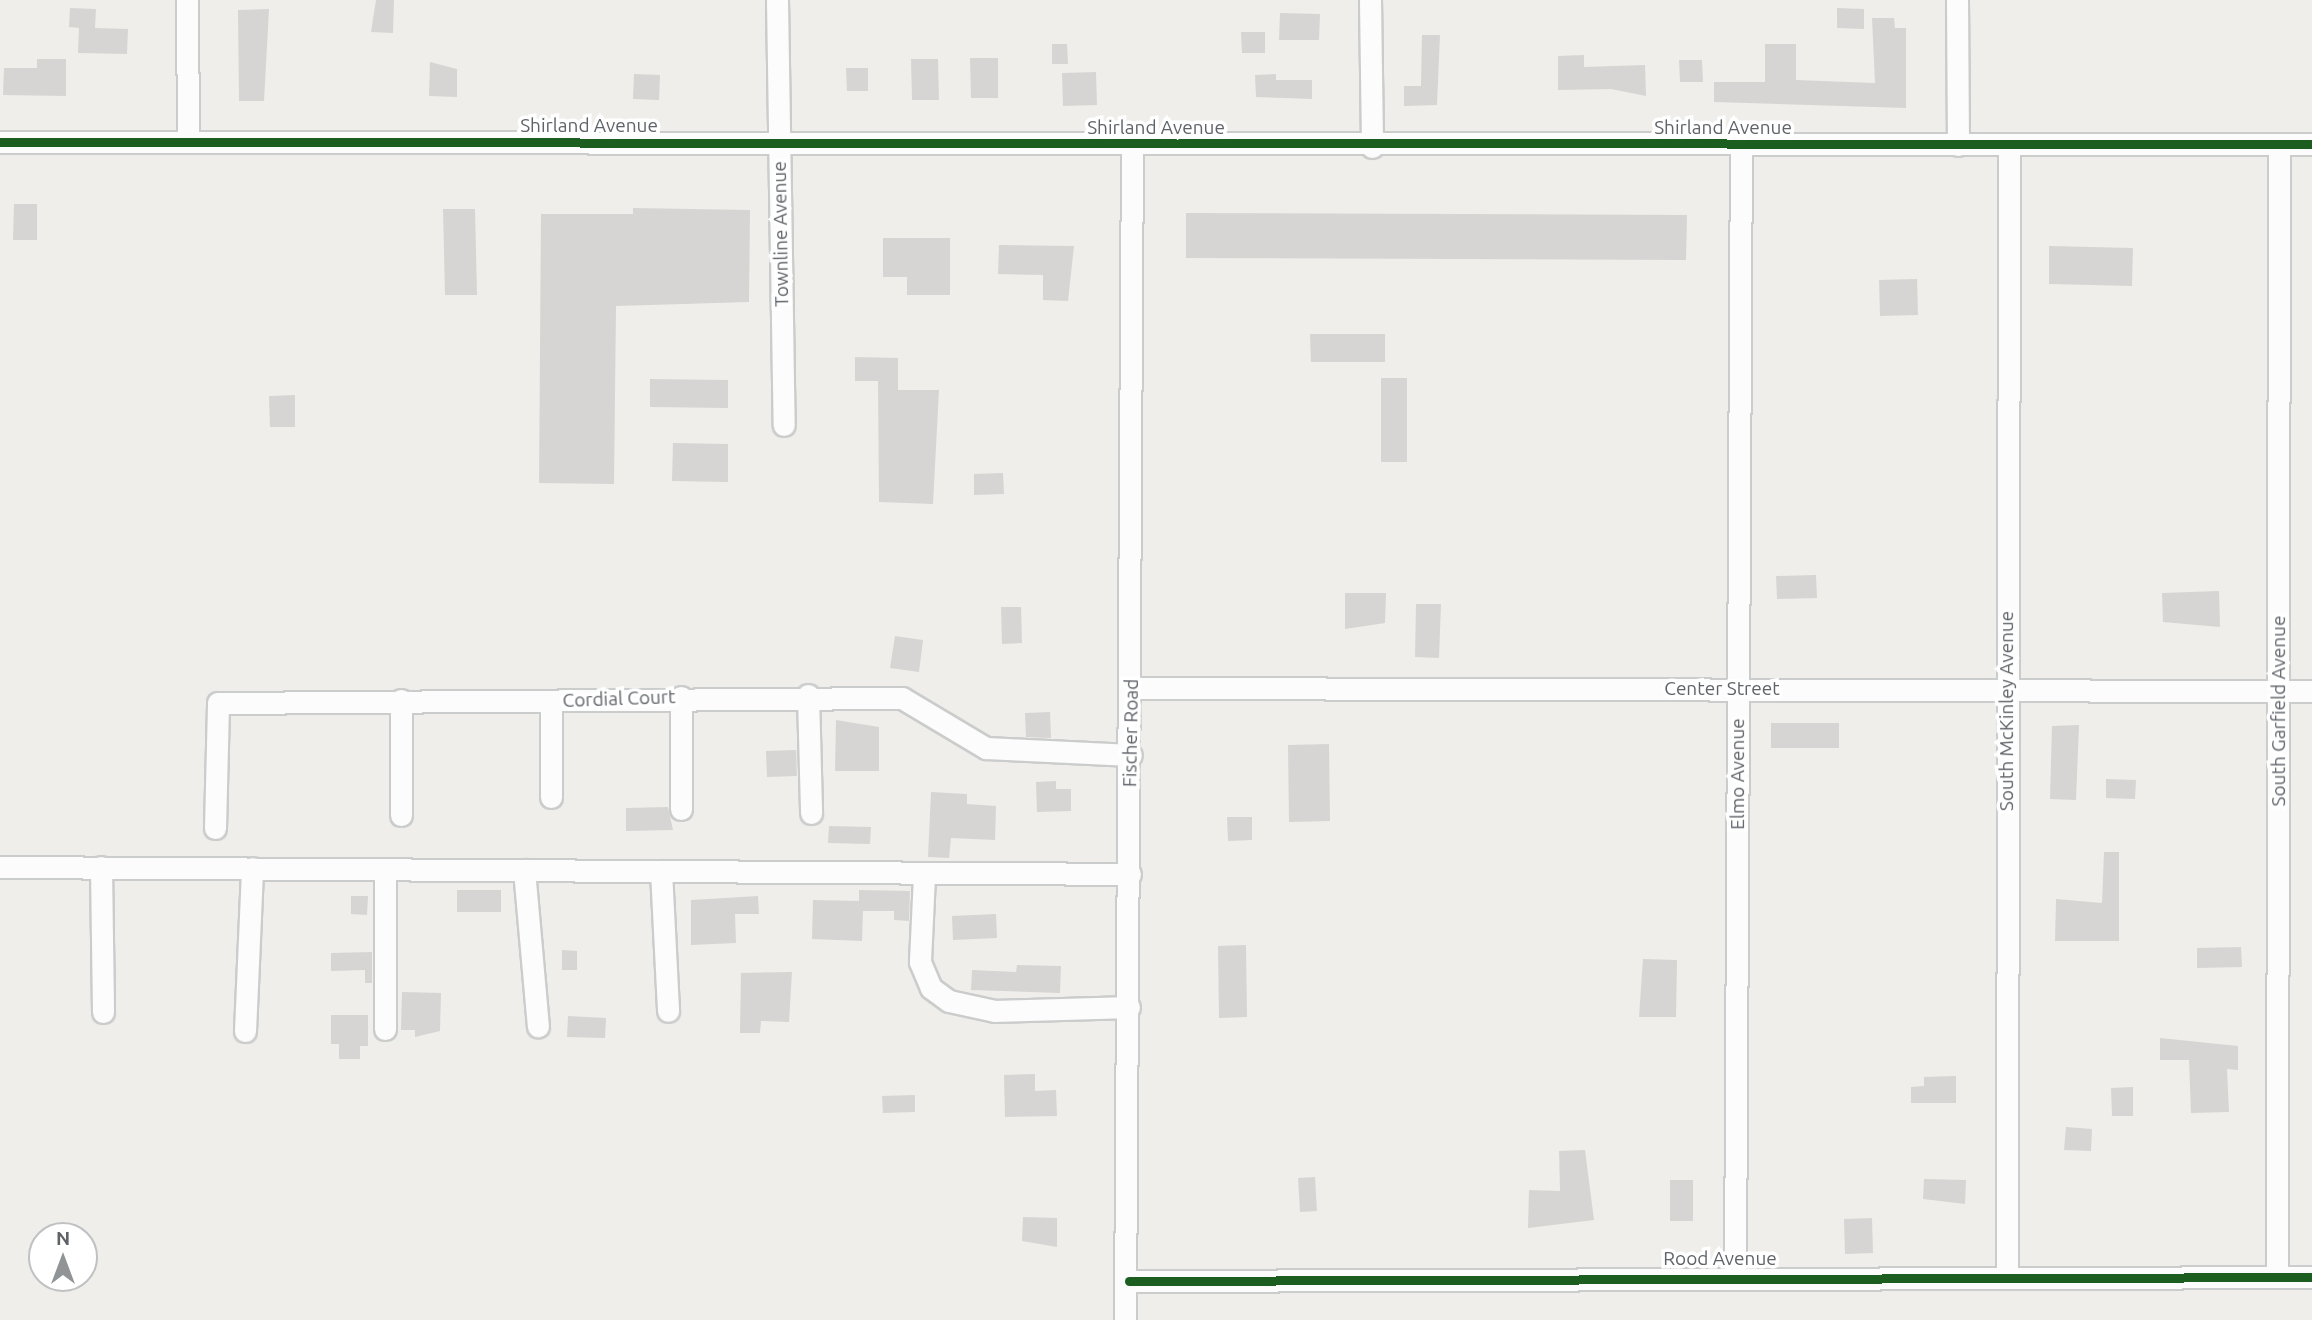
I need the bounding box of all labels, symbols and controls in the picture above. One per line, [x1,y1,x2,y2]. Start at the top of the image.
street label: Shirland Avenue [520,115,658,137]
street label: Shirland Avenue [1087,117,1225,139]
street label: Shirland Avenue [1654,117,1792,139]
street label: Townline Avenue [768,161,794,307]
street label: South McKinley Avenue [1996,611,2018,811]
street label: South Garfield Avenue [2268,616,2290,806]
street label: Center Street [1664,678,1780,700]
street label: Fischer Road [1119,679,1143,787]
street label: Cordial Court [562,686,676,712]
street label: Elmo Avenue [1727,718,1749,830]
north arrow [28,1222,98,1292]
text: N [56,1227,70,1249]
street label: Rood Avenue [1663,1248,1777,1270]

